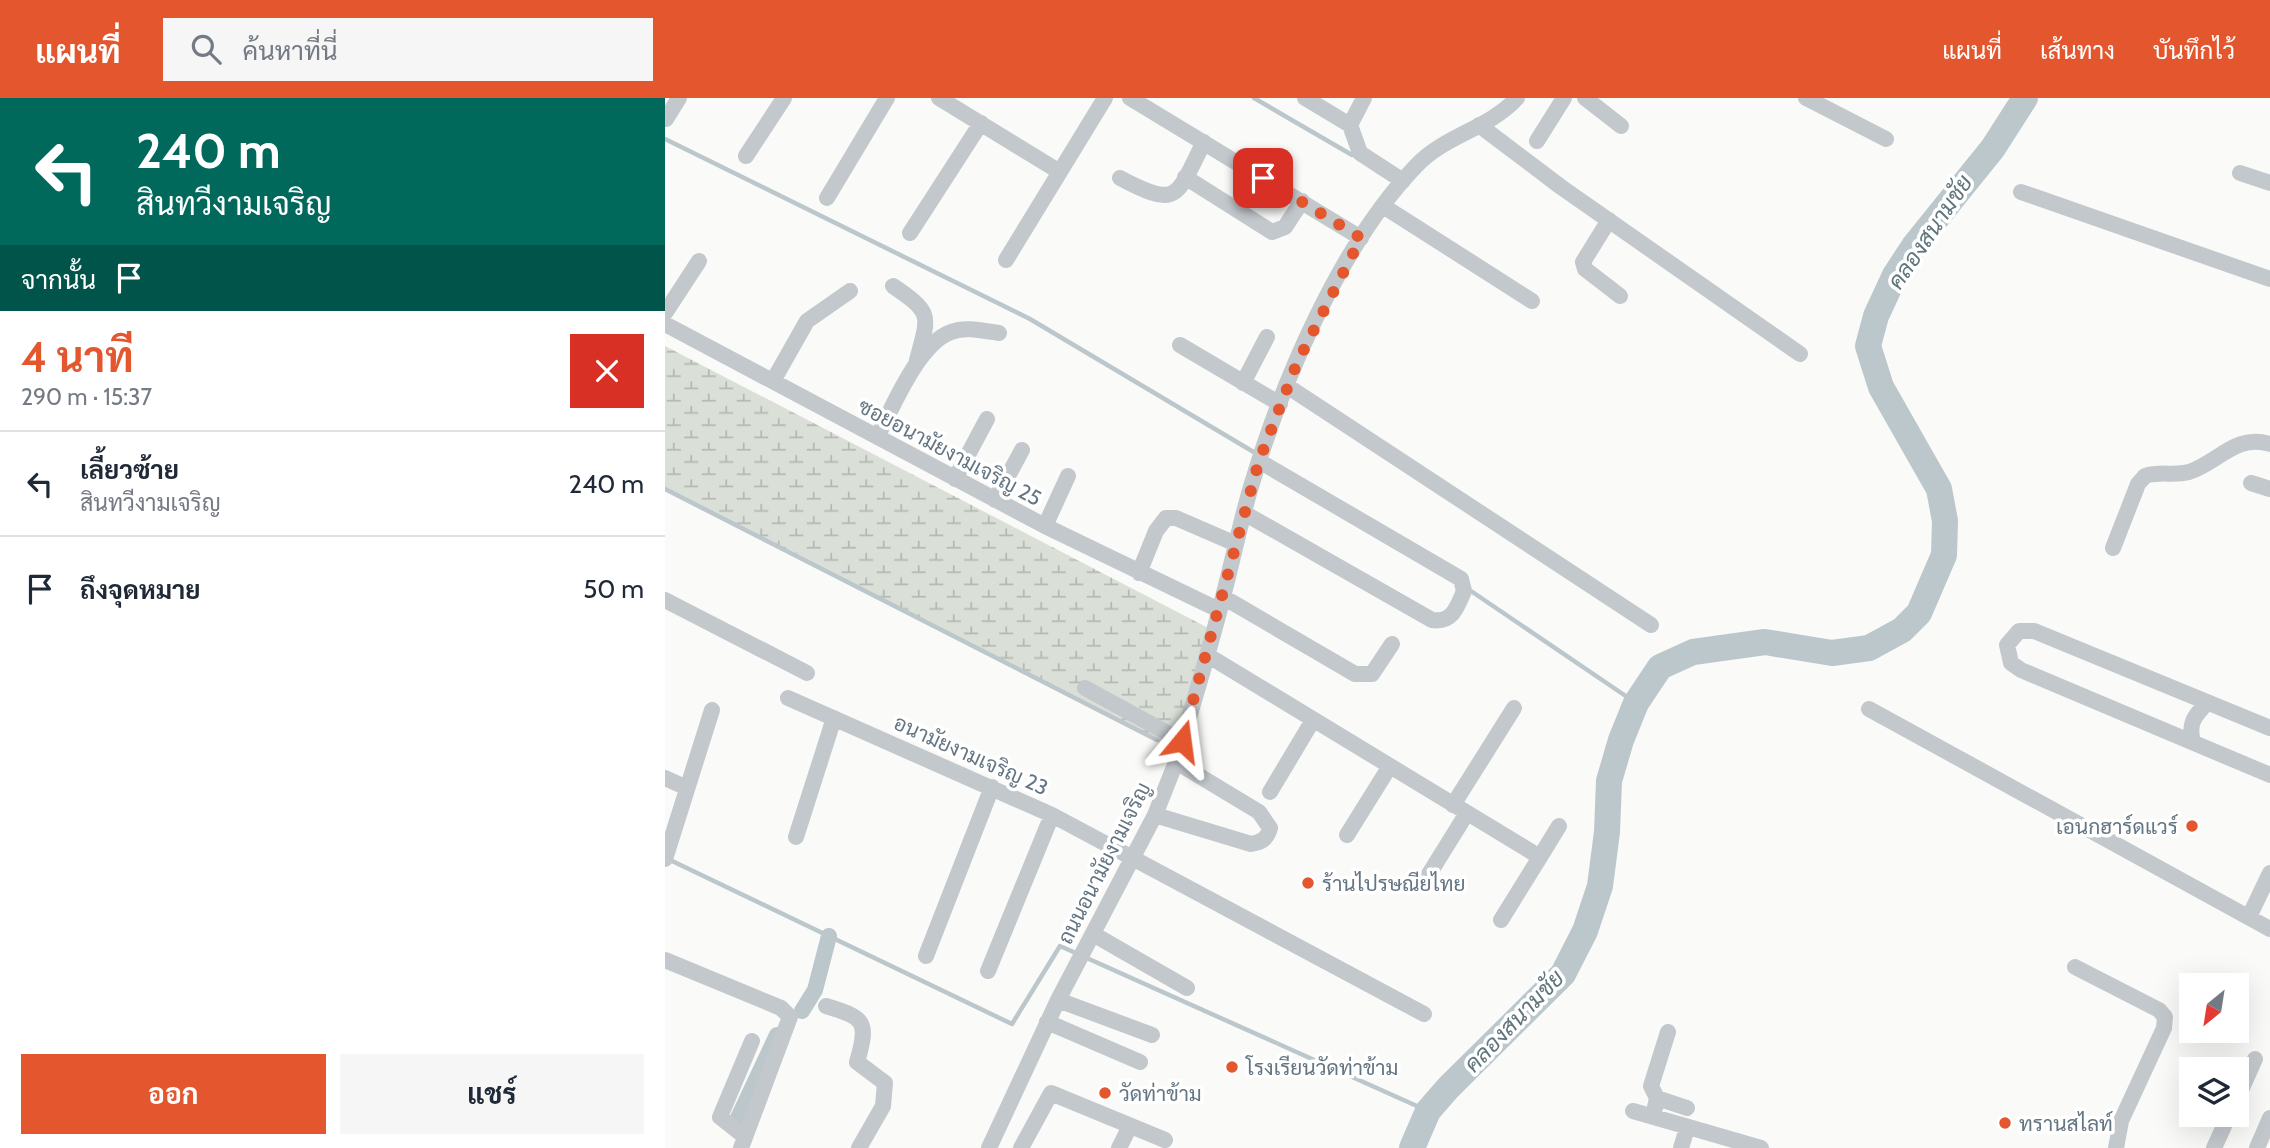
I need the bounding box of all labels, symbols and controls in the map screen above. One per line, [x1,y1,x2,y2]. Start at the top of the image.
search box [163,18,653,81]
icon: search [187,30,225,68]
text: แผนที่ [35,31,121,71]
text: ค้นหาที่นี่ [243,35,338,67]
text: แผนที่ [1942,36,2002,65]
text: เส้นทาง [2040,36,2115,65]
text: บันทึกไว้ [2153,36,2235,65]
text: 240 m [136,121,281,180]
icon: left [21,126,112,217]
pin [1233,148,1293,208]
icon: arrive [1244,159,1282,197]
water label: คลองสนามชัย [1882,170,1978,294]
text: สินทวีงามเจริญ [136,184,332,223]
icon: arrive [110,259,148,297]
text: จากนั้น [21,264,96,296]
text: 4 นาที [21,331,134,383]
button: close [570,334,644,408]
text: 290 m · 15:37 [21,383,152,411]
street label: ซอยอนามัยงามเจริญ 25 [854,393,1046,511]
text: เลี้ยวซ้าย [80,454,179,486]
icon: left [21,465,59,503]
text: 240 m [569,468,644,500]
text: สินทวีงามเจริญ [80,489,221,517]
icon: arrive [21,570,59,608]
text: 50 m [583,573,644,605]
text: ถึงจุดหมาย [80,574,201,606]
position arrow [1145,704,1219,778]
street label: อนามัยงามเจริญ 23 [890,710,1052,800]
street label: ถนนอนามัยงามเจริญ [1052,778,1156,948]
place label: เอนกฮาร์ดแวร์ [2056,813,2178,839]
marker: เอนกฮาร์ดแวร์ [2184,818,2200,834]
place label: ร้านไปรษณียไทย [1322,871,1466,896]
marker: ร้านไปรษณียไทย [1300,875,1316,891]
water label: คลองสนามชัย [1458,964,1570,1078]
north arrow [2179,973,2249,1043]
map controls [2179,973,2249,1127]
button: ออก [21,1054,326,1134]
button: แชร์ [340,1054,644,1134]
place label: โรงเรียนวัดท่าข้าม [1245,1055,1398,1080]
button: layers [2179,1057,2249,1127]
marker: โรงเรียนวัดท่าข้าม [1224,1059,1240,1075]
place label: วัดท่าข้าม [1119,1081,1202,1106]
marker: วัดท่าข้าม [1097,1085,1113,1101]
place label: ทรานสไลท์ [2019,1110,2113,1136]
marker: ทรานสไลท์ [1997,1115,2013,1131]

